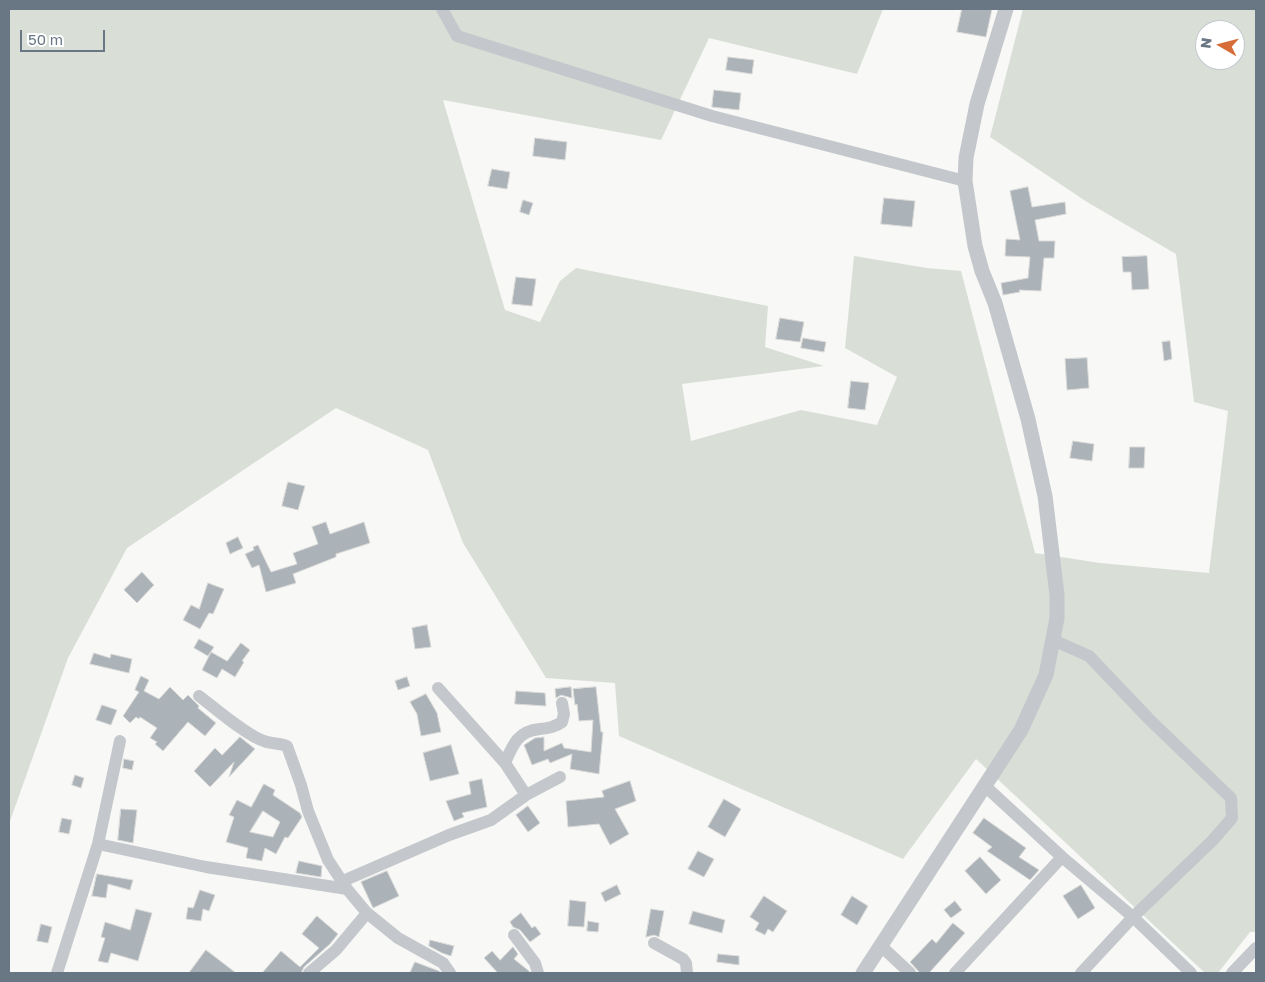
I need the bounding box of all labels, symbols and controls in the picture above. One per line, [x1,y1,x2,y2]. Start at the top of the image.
scale bar [22,20,108,52]
north arrow [1195,20,1245,70]
text: 50 m [28,30,63,48]
text: N [1196,37,1215,49]

